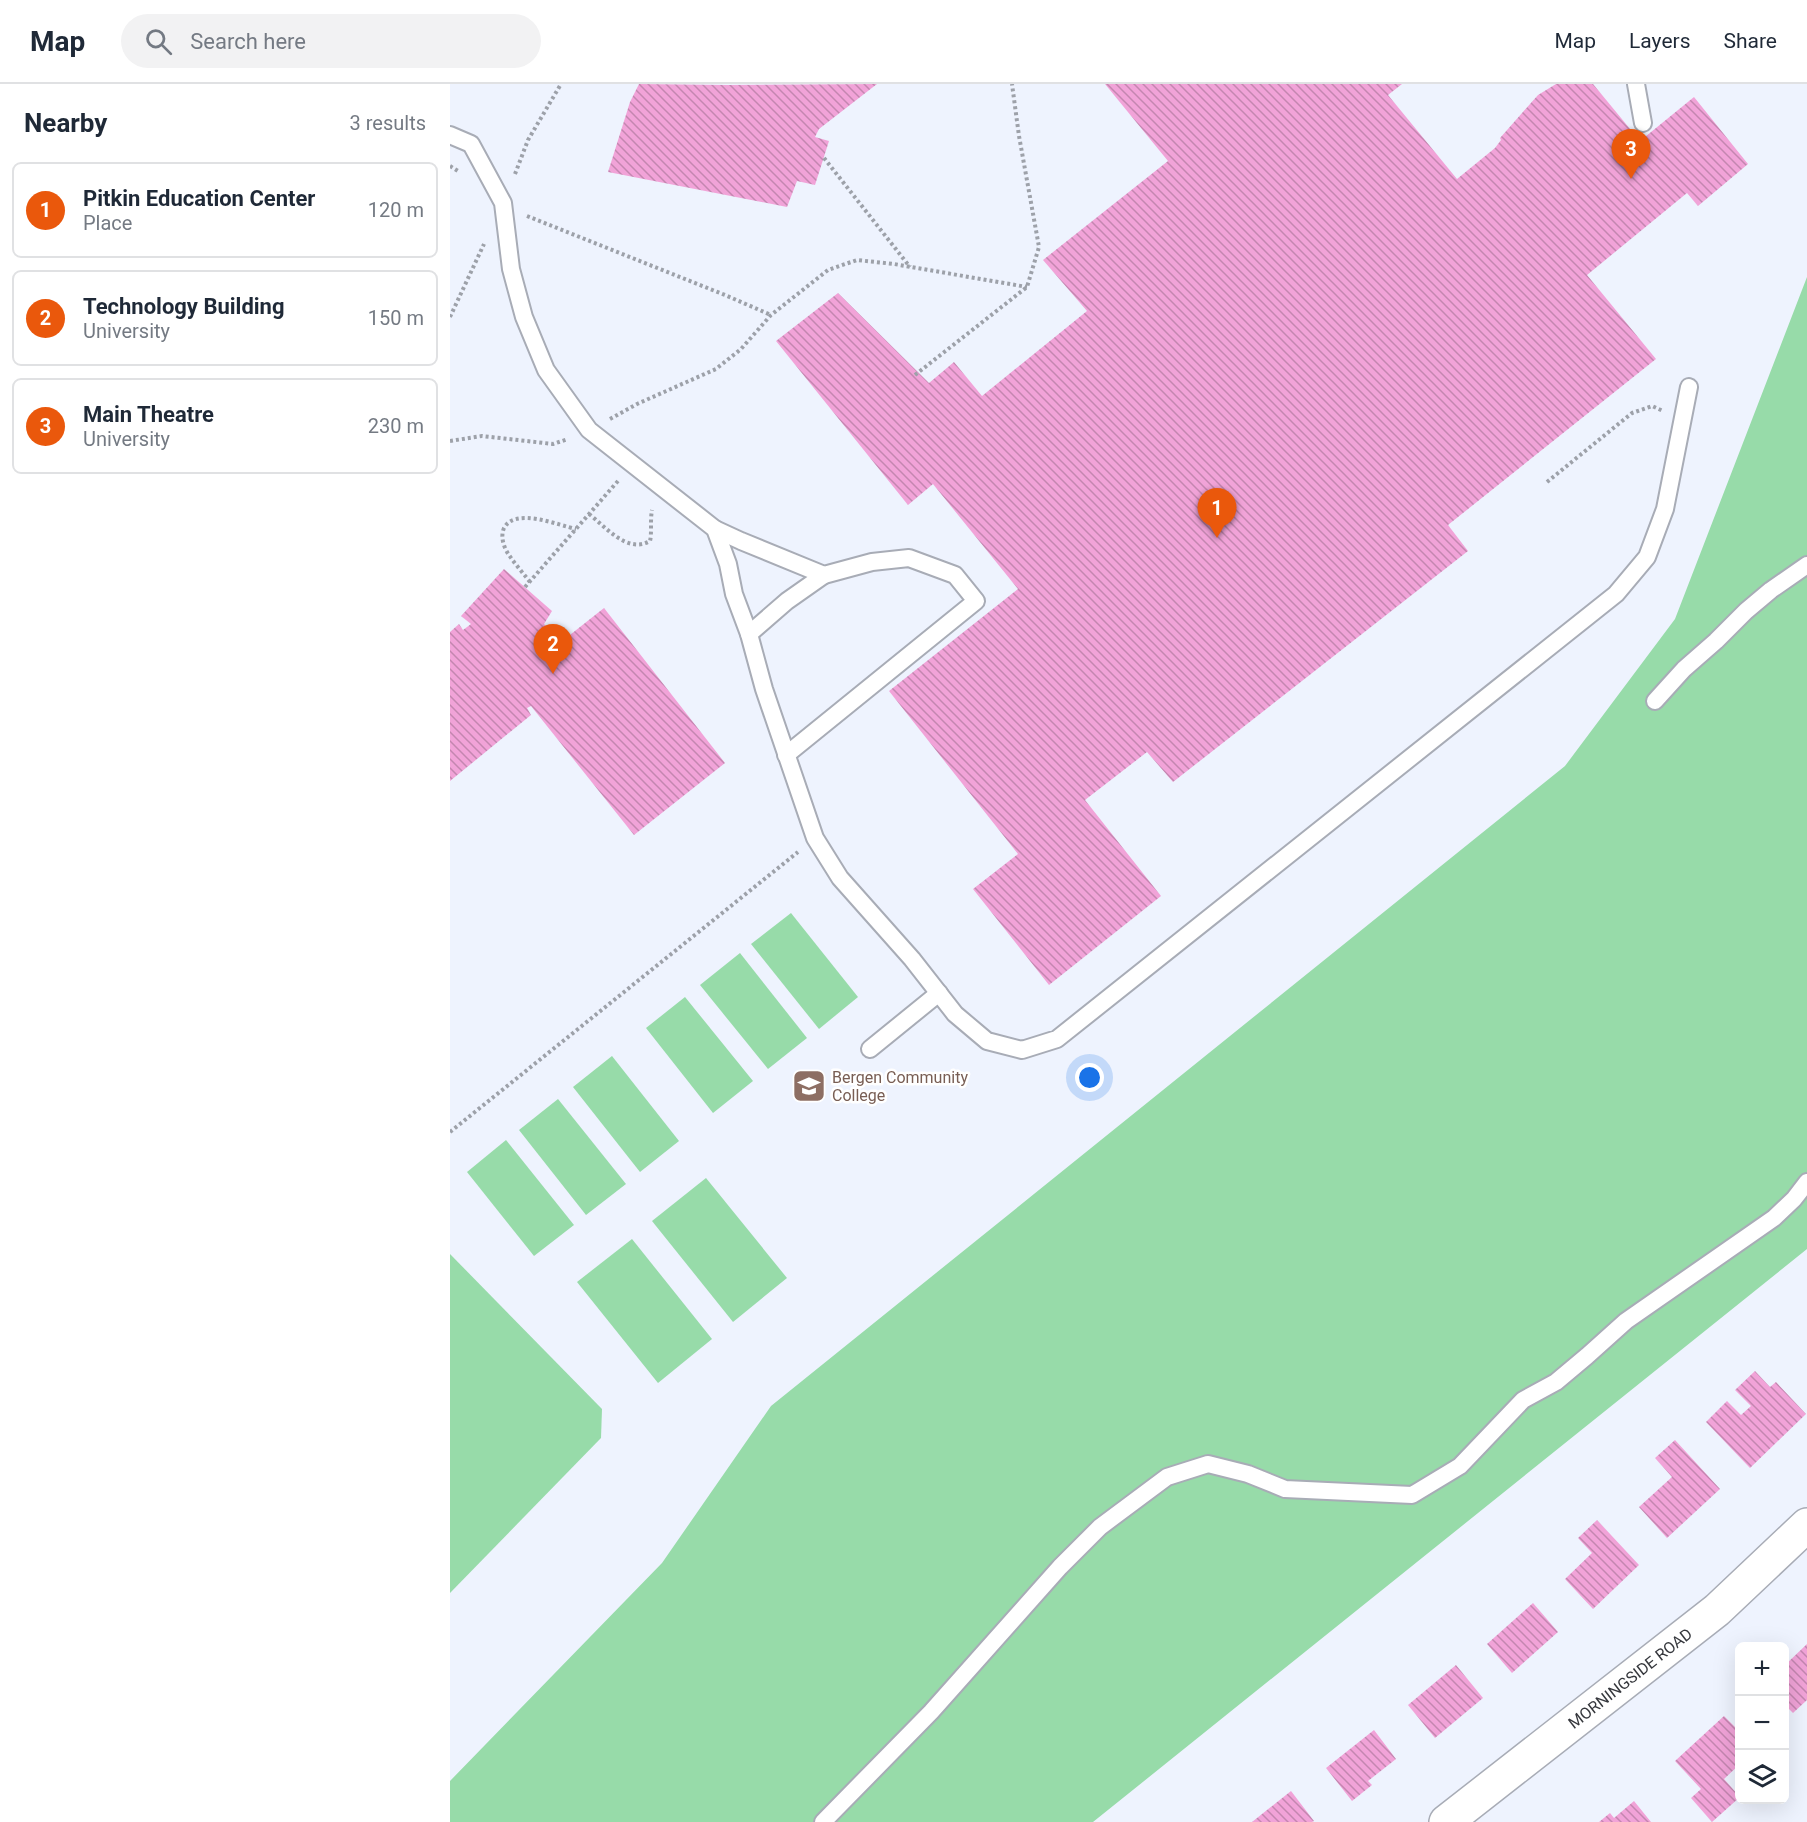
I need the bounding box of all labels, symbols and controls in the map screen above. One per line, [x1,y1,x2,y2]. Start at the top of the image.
search box [121,14,541,68]
text: Map [30,25,85,58]
icon: search [142,25,175,58]
text: Search here [190,29,306,54]
text: Map [1554,29,1596,53]
text: Layers [1629,29,1690,53]
text: Share [1723,29,1777,53]
text: Nearby [24,108,107,138]
text: 3 results [350,111,426,135]
pin: 3 [1612,130,1650,179]
text: Pitkin Education Center [83,186,315,211]
text: 1 [40,198,51,222]
text: 120 m [368,198,424,222]
text: Place [83,211,132,235]
text: Technology Building [83,294,285,319]
text: 2 [40,306,51,330]
text: 150 m [368,306,424,330]
text: University [83,319,170,343]
text: Main Theatre [83,402,214,427]
text: 3 [40,414,51,438]
text: 230 m [368,414,424,438]
text: University [83,427,170,451]
pin: 1 [1198,488,1236,538]
pin: 2 [534,624,572,674]
your location [1075,1063,1104,1092]
school or university icon: Bergen Community College [791,1068,827,1104]
place label: Bergen Community College [832,1068,968,1105]
street label: MORNINGSIDE ROAD [1565,1624,1696,1733]
map controls [1735,1642,1789,1804]
button: + [1735,1642,1789,1696]
button: − [1735,1696,1789,1750]
button: layers [1735,1750,1789,1804]

